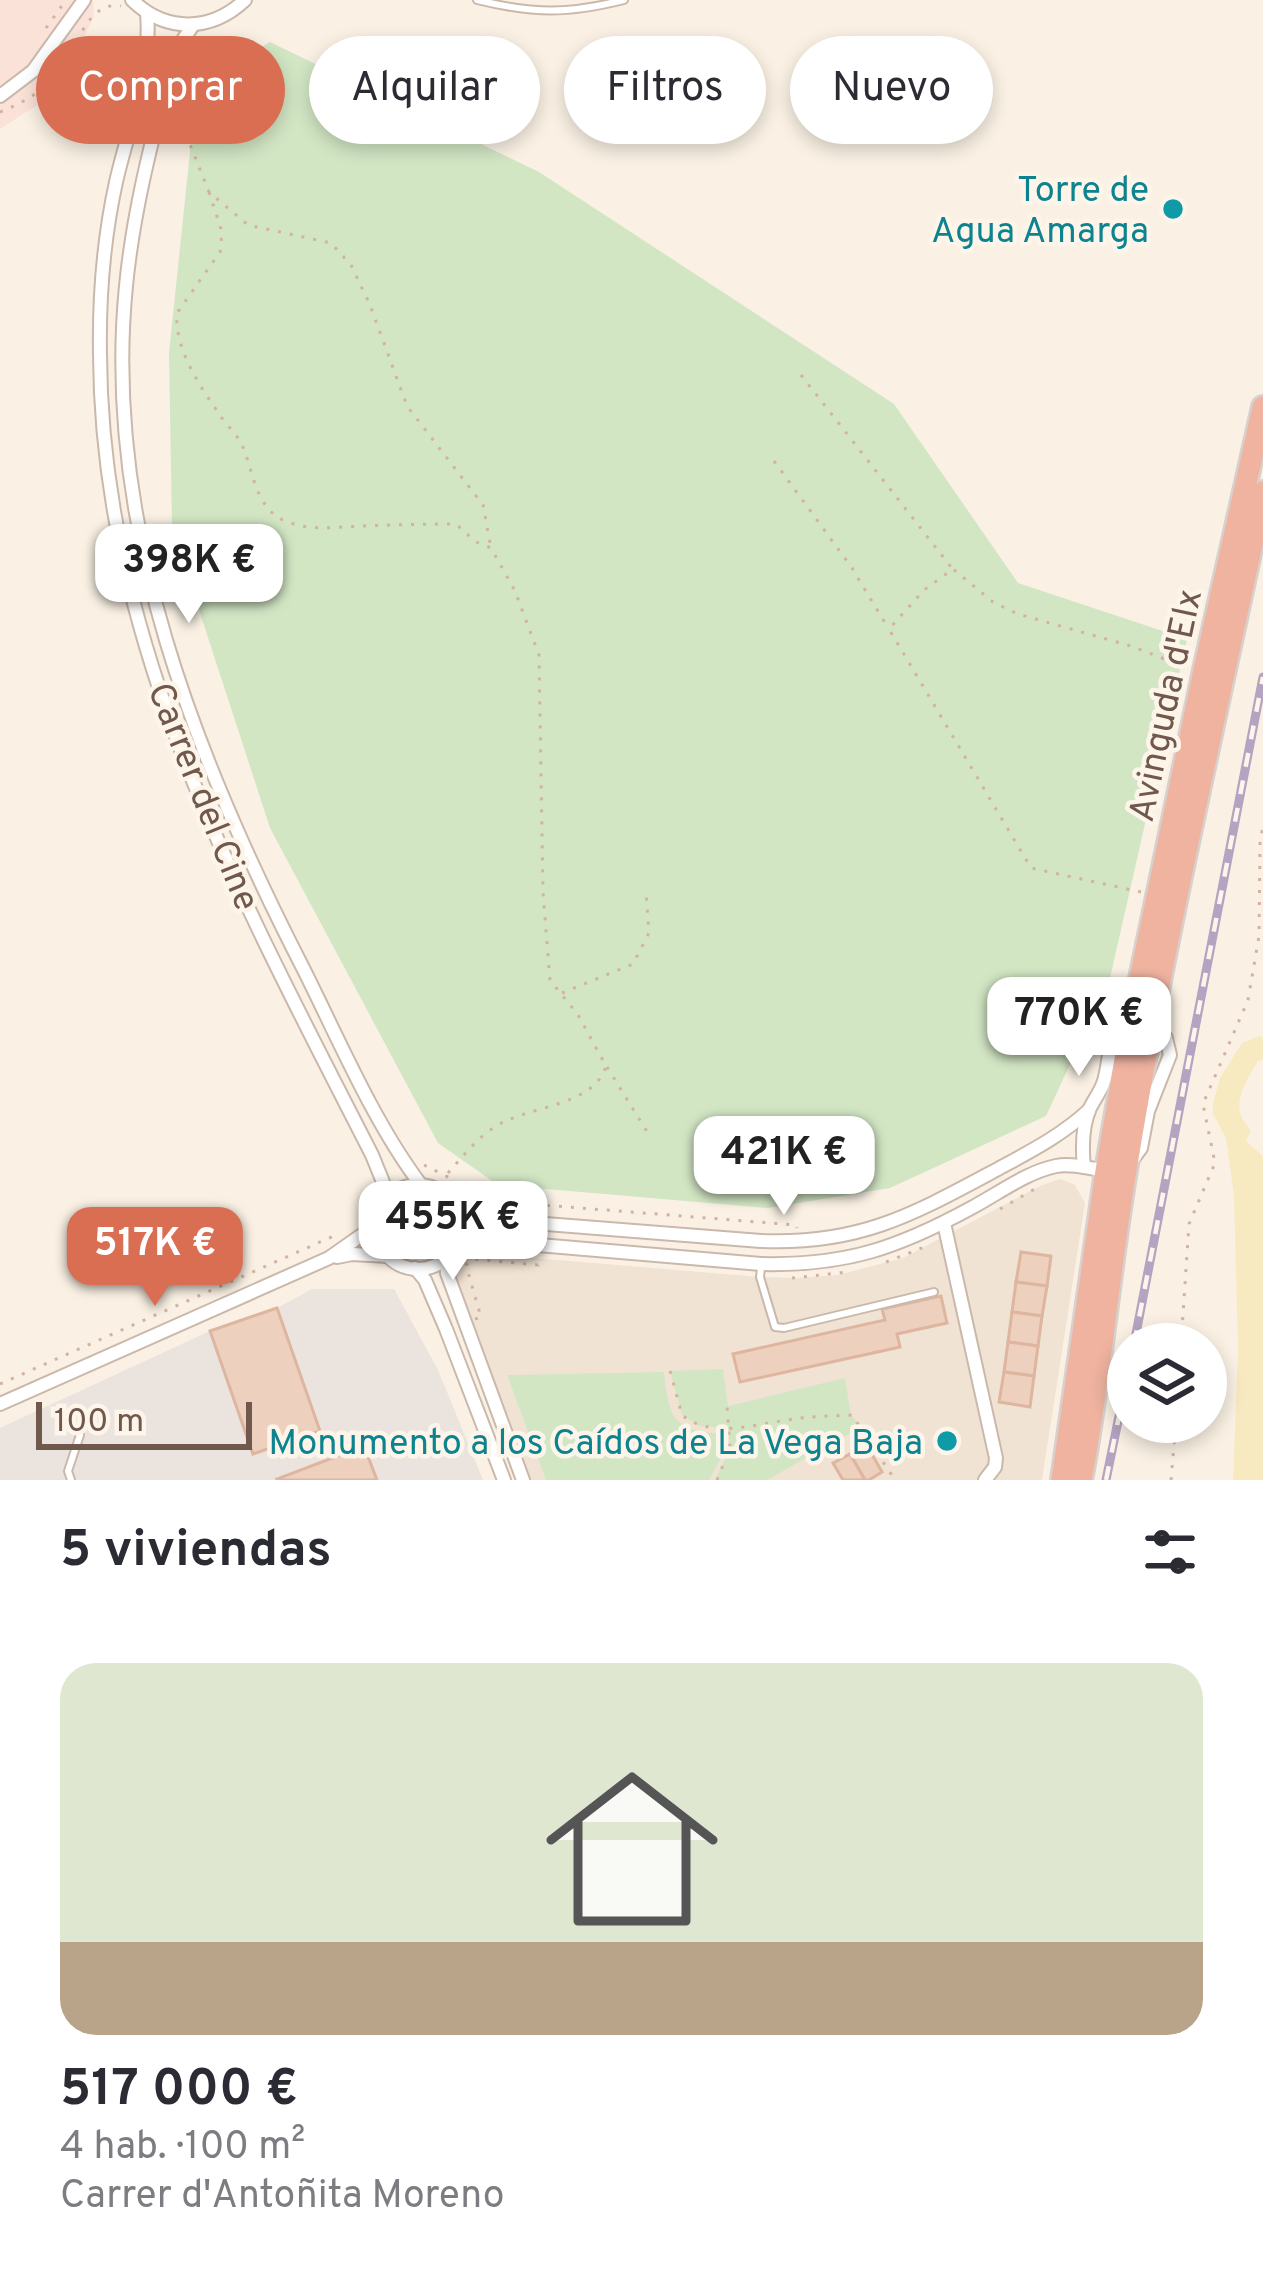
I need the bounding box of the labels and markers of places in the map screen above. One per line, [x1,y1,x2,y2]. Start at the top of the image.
place label: Torre de Agua Amarga [931,169,1149,256]
marker: Torre de Agua Amarga [1160,196,1186,222]
pin: 398K € [91,524,287,626]
pin: 770K € [981,977,1177,1079]
pin: 421K € [686,1116,882,1218]
pin: 455K € [355,1181,551,1283]
pin: 517K € [57,1207,253,1309]
place label: Monumento a los Caídos de La Vega Baja [268,1422,923,1468]
marker: Monumento a los Caídos de La Vega Baja [934,1428,960,1454]

